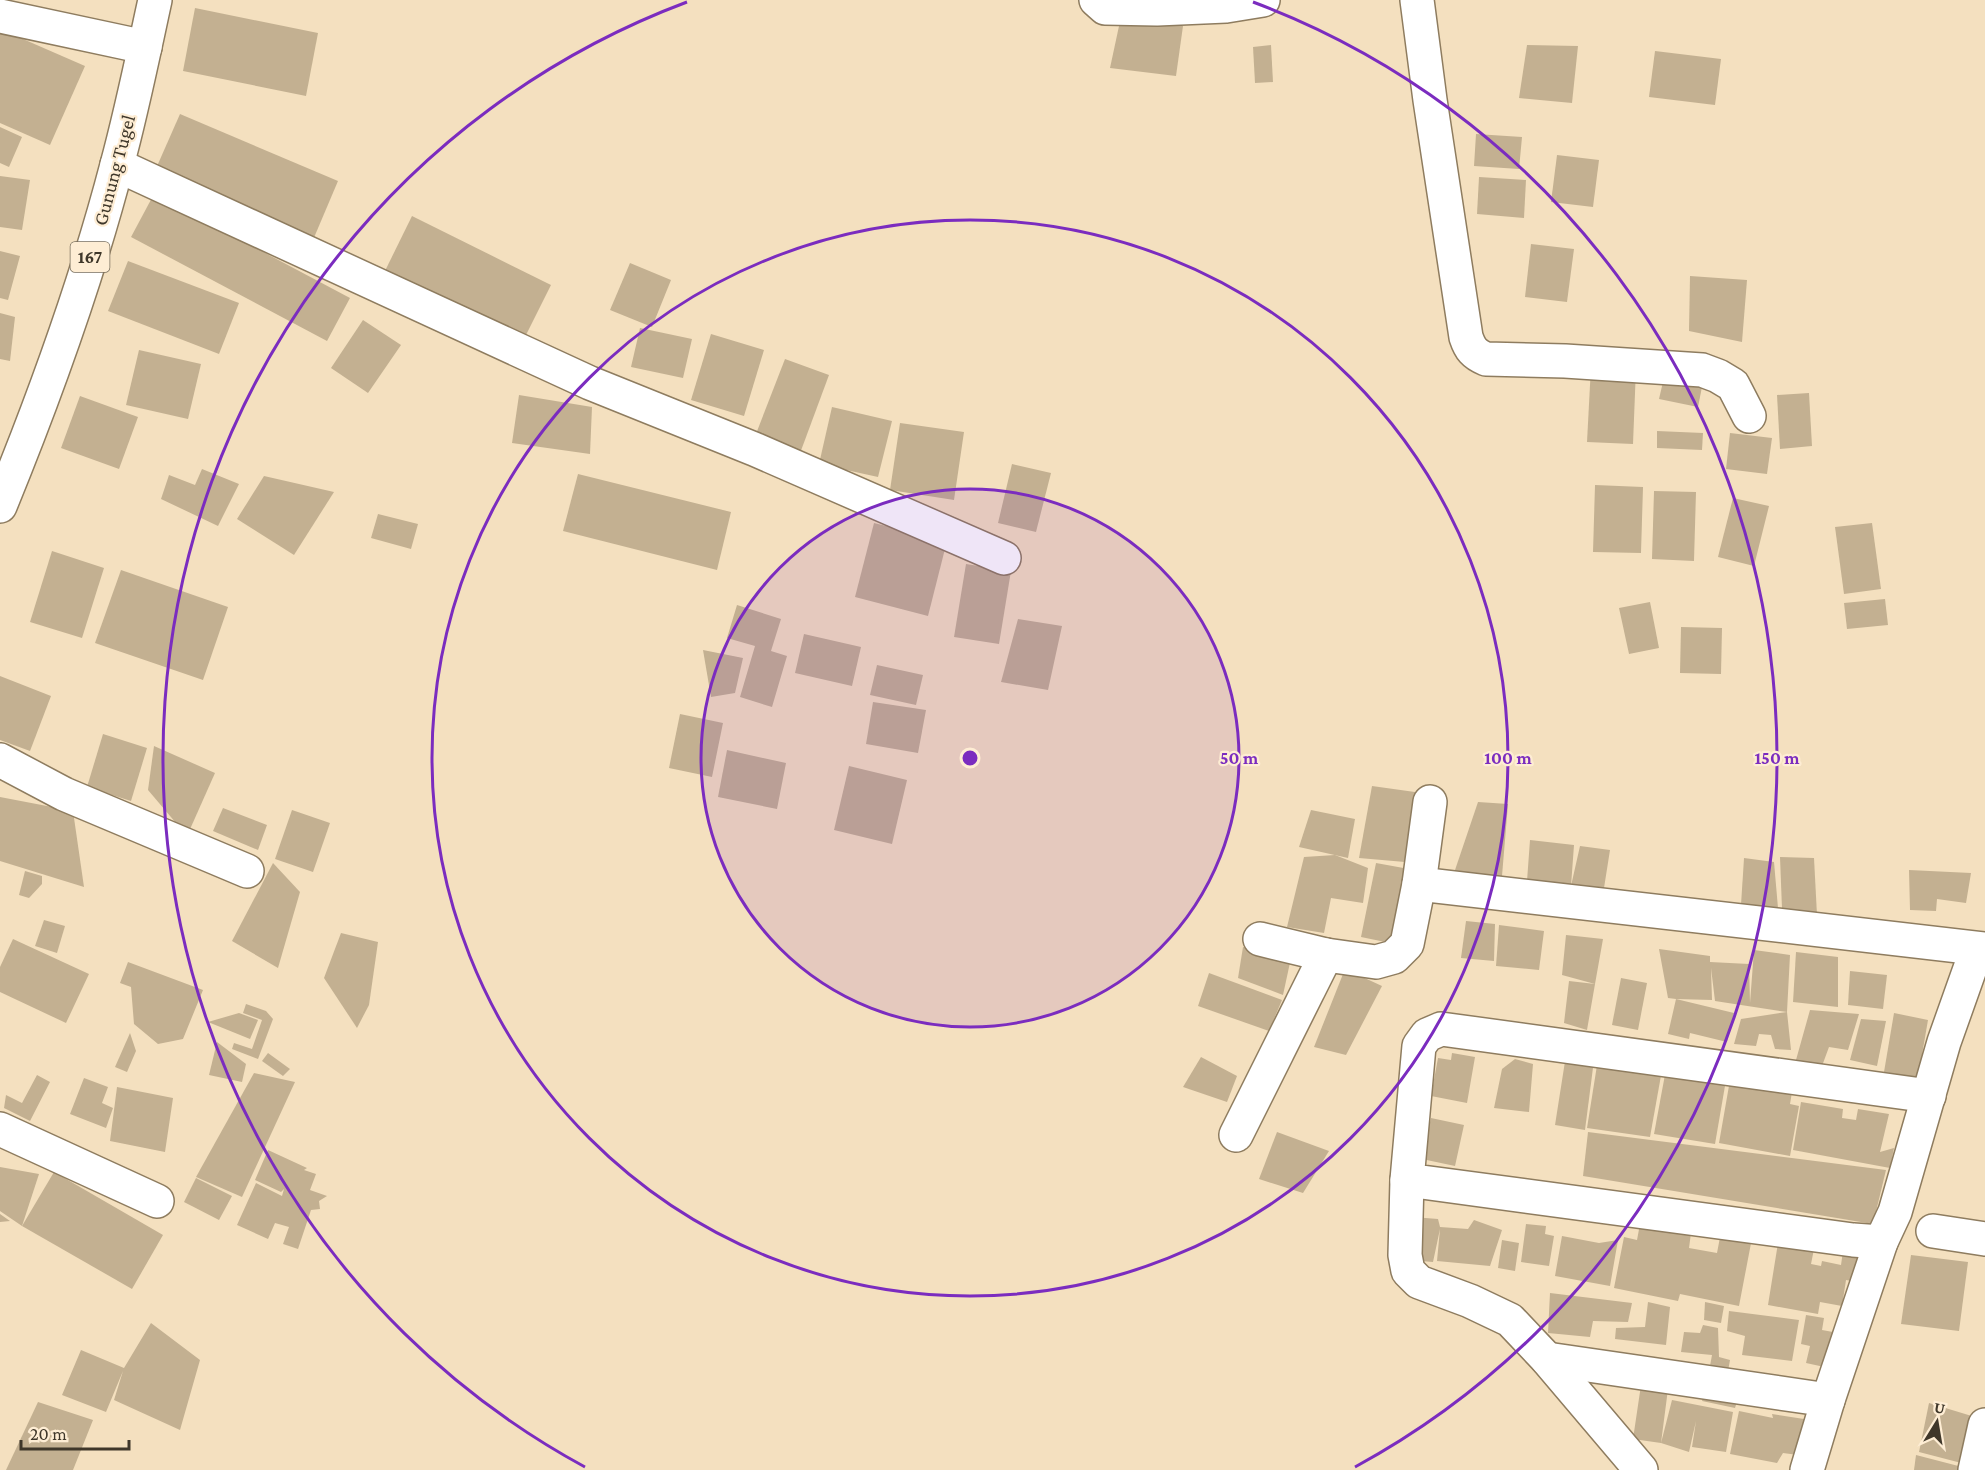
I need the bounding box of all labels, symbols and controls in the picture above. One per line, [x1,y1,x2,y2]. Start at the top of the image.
street label: Gunung Tugel [89,112,140,228]
road number: 167 [70,242,110,272]
centre of rings [960,748,980,768]
text: 50 m [1220,748,1259,768]
text: 100 m [1484,748,1532,768]
text: 150 m [1754,748,1800,768]
north arrow [1907,1392,1967,1452]
text: U [1933,1398,1947,1417]
scale bar [21,1413,129,1451]
text: 20 m [30,1424,67,1444]

